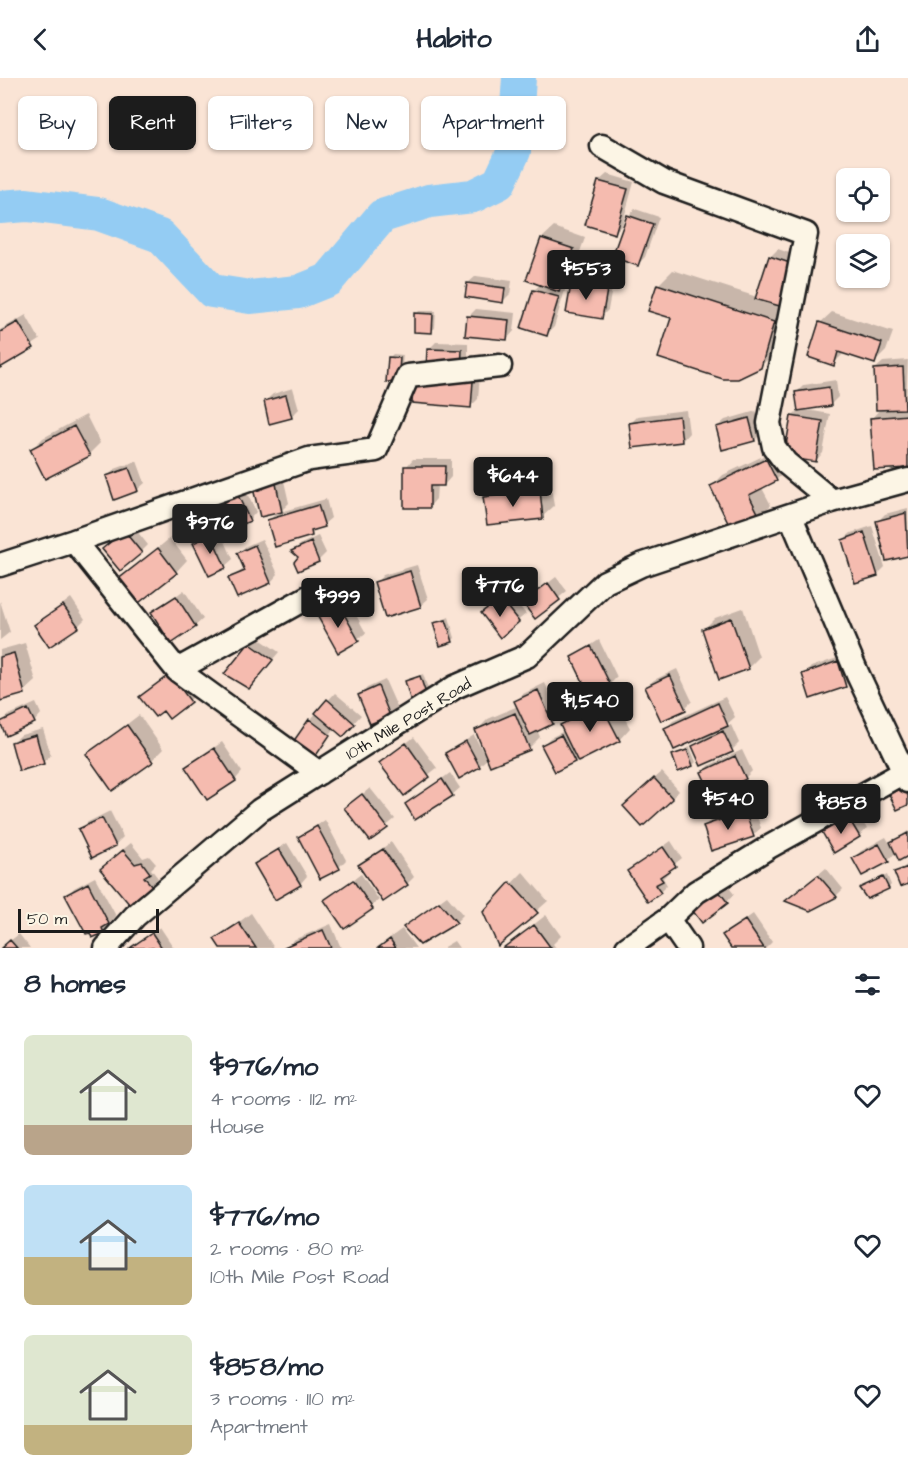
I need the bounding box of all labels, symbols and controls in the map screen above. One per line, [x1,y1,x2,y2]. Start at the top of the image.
text: Habito [416,20,492,58]
icon: back [24,23,57,56]
icon: share [851,23,884,56]
chip: Buy [18,96,97,150]
chip: Rent [109,96,196,150]
chip: Filters [208,96,313,150]
chip: New [325,96,409,150]
chip: Apartment [421,96,566,150]
map controls [836,168,890,288]
button: locate [836,168,890,222]
button: layers [836,234,890,288]
pin: $553 [550,250,622,301]
text: $553 [561,255,611,283]
pin: $644 [477,457,549,508]
text: $644 [488,462,538,490]
pin: $976 [174,504,246,555]
text: $976 [186,509,234,537]
pin: $776 [464,567,536,618]
text: $776 [476,572,524,600]
pin: $999 [302,578,374,629]
text: $999 [315,583,361,611]
street label: 10th Mile Post Road [342,673,475,765]
pin: $1,540 [541,682,639,733]
text: $1,540 [561,687,619,715]
pin: $540 [692,780,764,831]
pin: $858 [805,784,877,835]
text: $540 [702,785,754,813]
text: $858 [815,789,867,817]
scale bar [18,906,159,934]
text: 50 m [27,908,67,930]
text: 8 homes [24,966,126,1002]
icon: filters [851,968,884,1001]
text: $976/mo [210,1049,318,1085]
icon: home [72,1059,144,1131]
icon: heart [851,1079,884,1112]
text: 4 rooms · 112 m² [210,1085,357,1113]
text: House [210,1113,264,1141]
text: $776/mo [210,1199,319,1235]
icon: home [72,1209,144,1281]
icon: heart [851,1229,884,1262]
text: 2 rooms · 80 m² [210,1235,364,1263]
text: 10th Mile Post Road [210,1263,389,1291]
text: $858/mo [210,1349,323,1385]
icon: home [72,1359,144,1431]
icon: heart [851,1379,884,1412]
text: 3 rooms · 110 m² [210,1385,355,1413]
text: Apartment [210,1413,308,1441]

